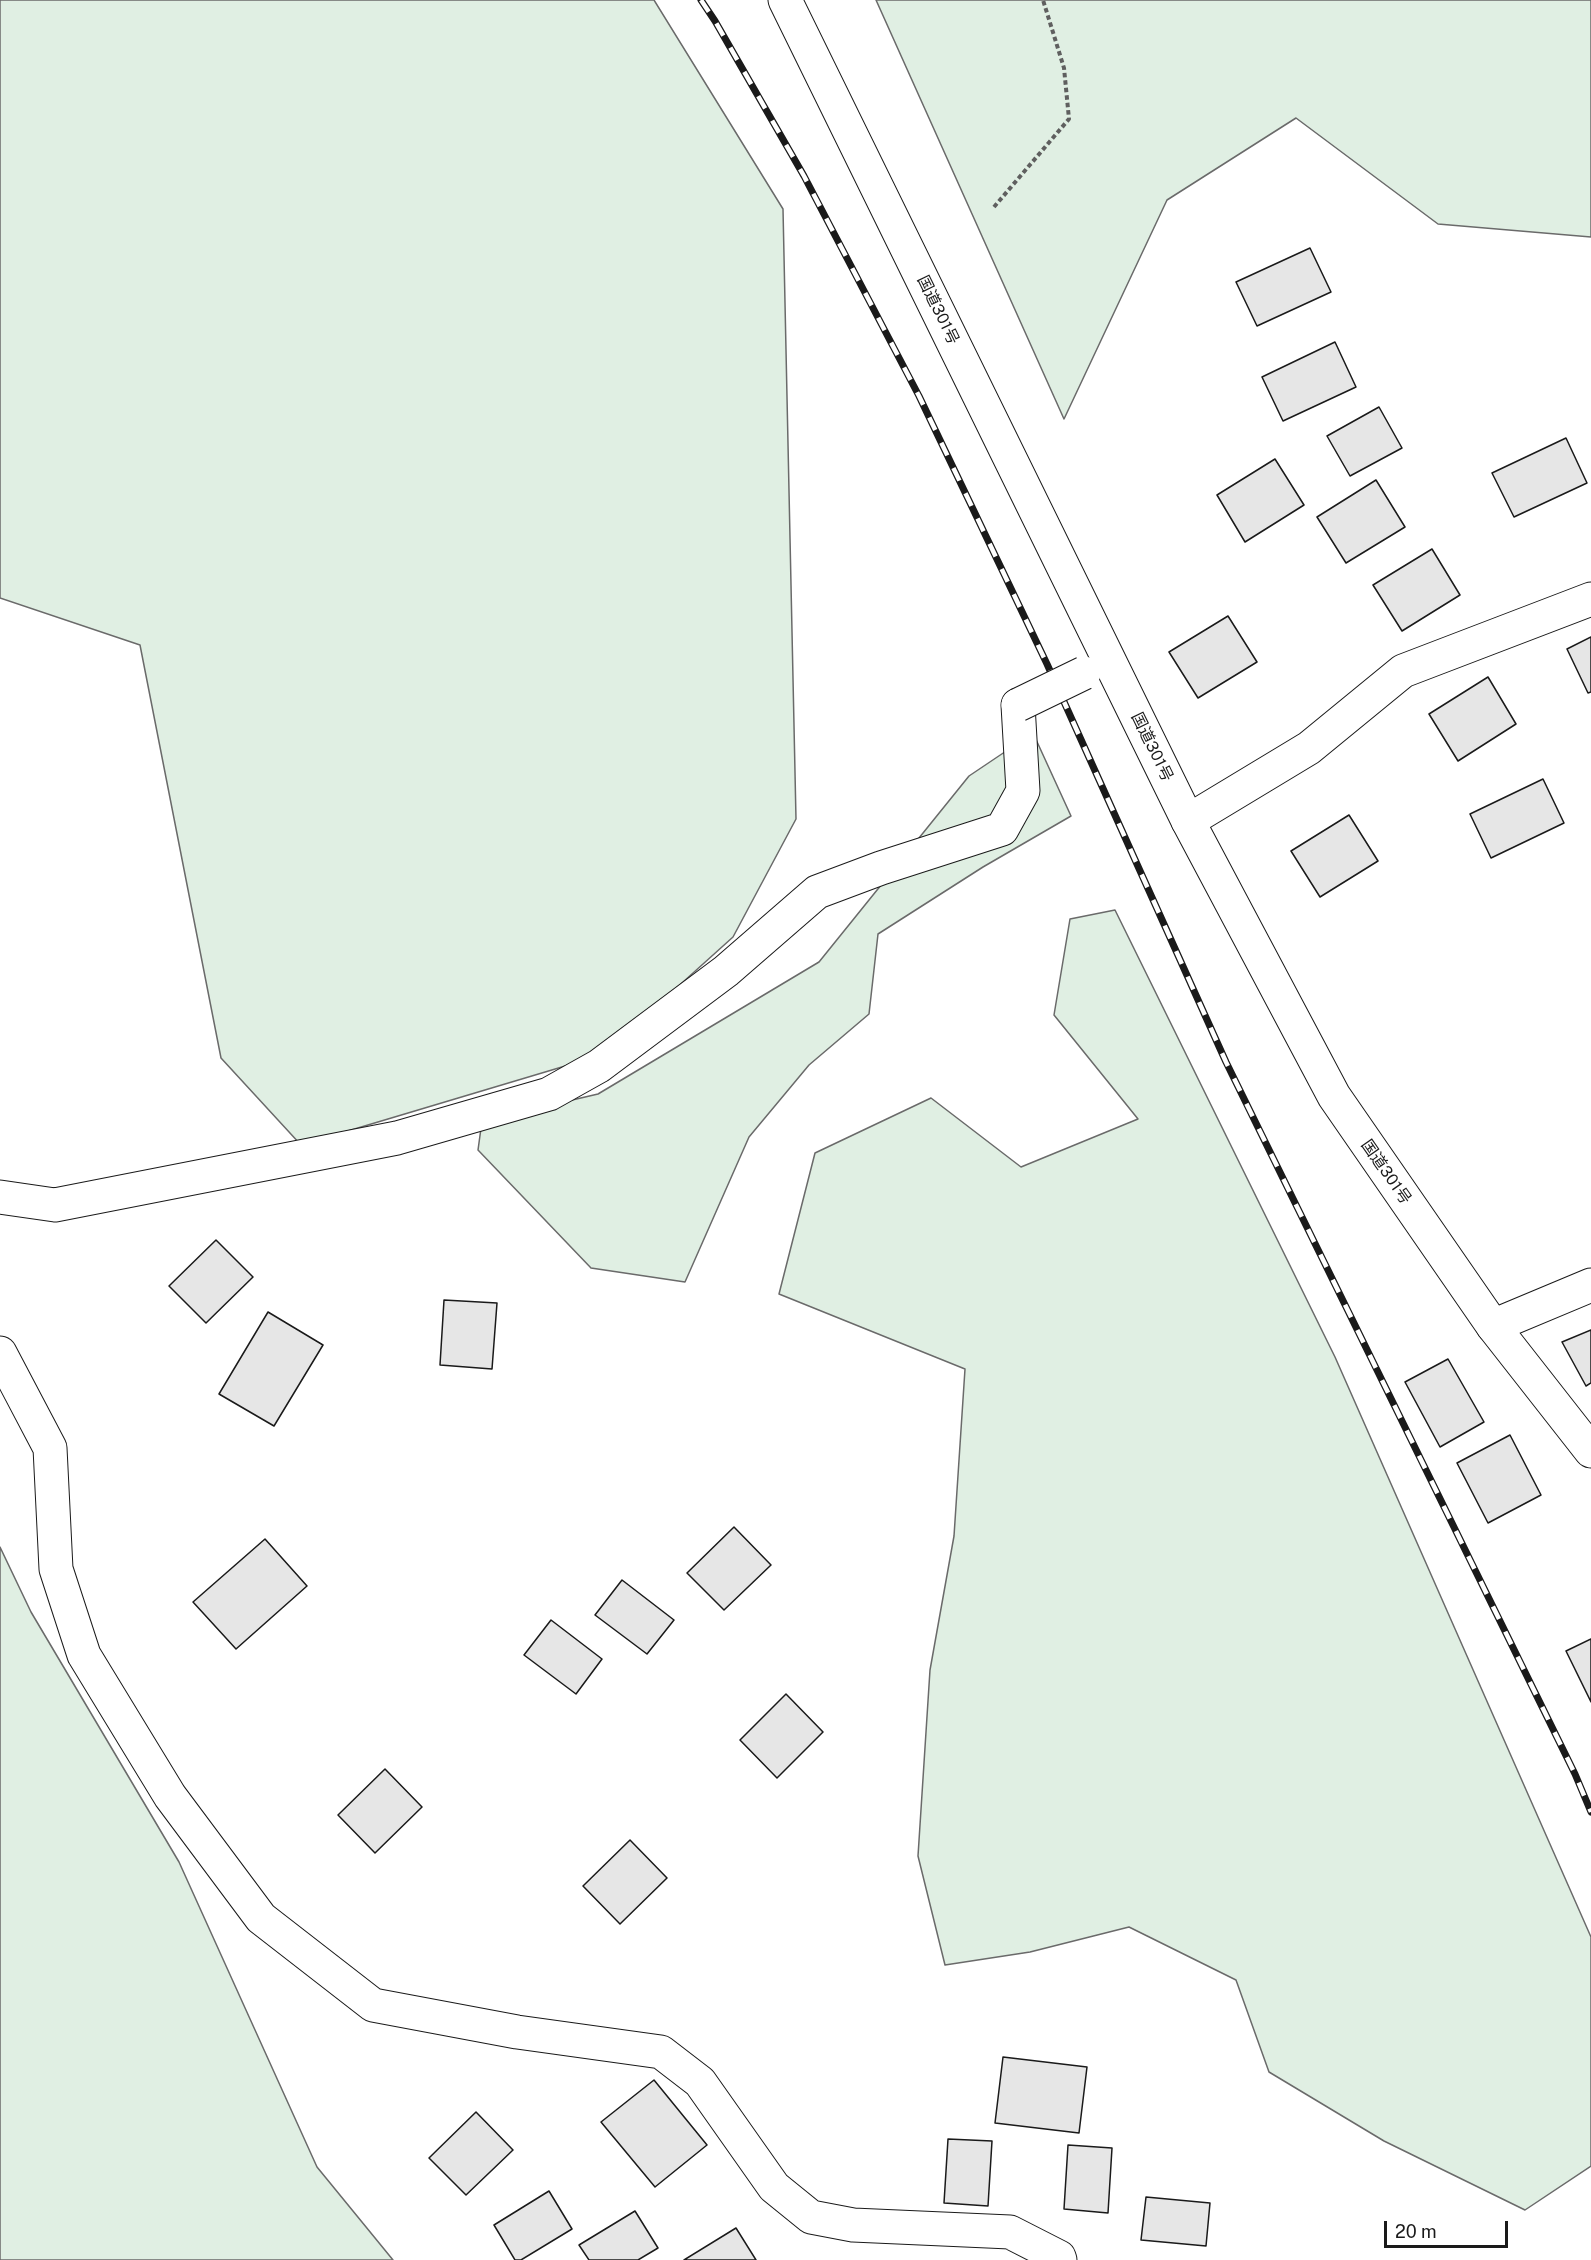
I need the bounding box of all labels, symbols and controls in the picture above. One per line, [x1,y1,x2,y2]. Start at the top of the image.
street label: 国道301号 [913,272,963,348]
street label: 国道301号 [1127,709,1177,785]
street label: 国道301号 [1357,1136,1415,1208]
scale bar [1387,2209,1512,2247]
text: 20 m [1395,2221,1437,2242]

